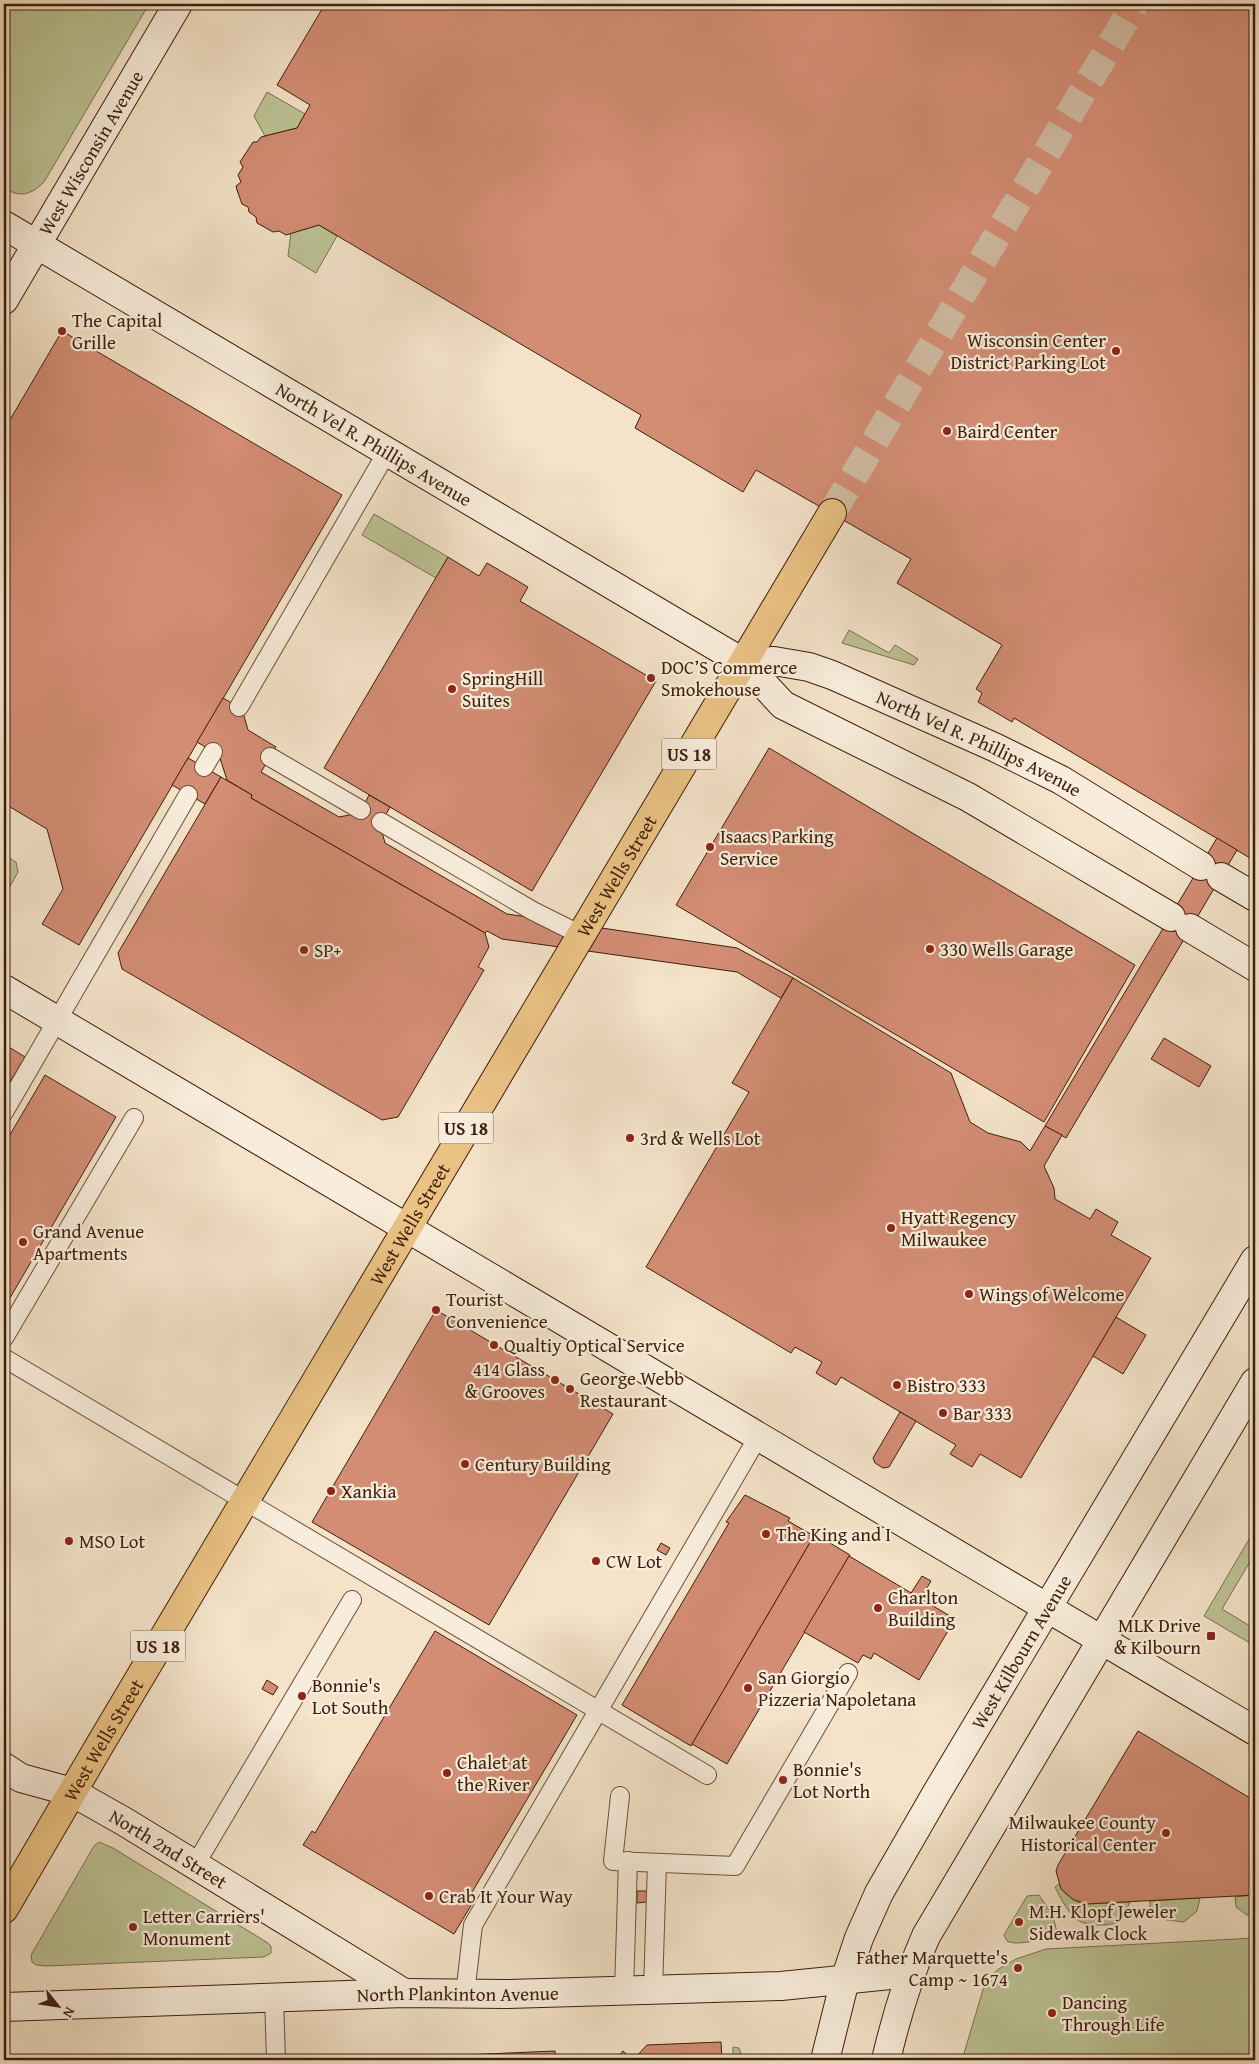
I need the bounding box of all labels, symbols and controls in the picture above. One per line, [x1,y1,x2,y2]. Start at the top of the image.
street label: West Wisconsin Avenue [31,65,150,240]
place label: The Capital Grille [72,306,162,356]
marker: The Capital Grille [56,325,68,337]
place label: Wisconsin Center District Parking Lot [950,326,1106,376]
marker: Wisconsin Center District Parking Lot [1110,345,1122,357]
street label: North Vel R. Phillips Avenue [271,375,478,513]
place label: Baird Center [957,417,1058,445]
marker: Baird Center [941,425,953,437]
place label: DOC’S Commerce Smokehouse [661,653,797,703]
place label: SpringHill Suites [462,664,543,714]
marker: DOC’S Commerce Smokehouse [645,672,657,684]
marker: SpringHill Suites [446,683,458,695]
street label: North Vel R. Phillips Avenue [872,683,1087,803]
road number: US 18 [662,739,716,770]
street label: West Wells Street [569,809,664,942]
place label: Isaacs Parking Service [720,822,834,872]
marker: Isaacs Parking Service [704,841,716,853]
place label: 330 Wells Garage [940,935,1074,963]
place label: SP+ [314,936,341,964]
marker: 330 Wells Garage [924,943,936,955]
marker: SP+ [298,944,310,956]
road number: US 18 [438,1112,494,1144]
place label: 3rd & Wells Lot [640,1124,761,1152]
marker: 3rd & Wells Lot [624,1132,636,1144]
street label: West Wells Street [362,1157,457,1290]
place label: Hyatt Regency Milwaukee [901,1203,1017,1253]
place label: Grand Avenue Apartments [33,1217,144,1267]
marker: Hyatt Regency Milwaukee [885,1222,897,1234]
marker: Grand Avenue Apartments [17,1236,29,1248]
place label: Wings of Welcome [979,1280,1125,1308]
place label: Tourist Convenience [446,1285,548,1335]
marker: Wings of Welcome [963,1288,975,1300]
marker: Tourist Convenience [430,1304,442,1316]
place label: Qualtiy Optical Service [504,1331,685,1359]
marker: Qualtiy Optical Service [488,1339,500,1351]
place label: 414 Glass & Grooves [465,1355,545,1405]
place label: George Webb Restaurant [580,1364,684,1414]
place label: Bistro 333 [907,1371,986,1399]
marker: 414 Glass & Grooves [549,1374,561,1386]
marker: Bistro 333 [891,1379,903,1391]
marker: George Webb Restaurant [564,1383,576,1395]
place label: Bar 333 [953,1399,1012,1427]
marker: Bar 333 [937,1407,949,1419]
place label: Century Building [475,1450,611,1478]
marker: Century Building [459,1458,471,1470]
place label: Xankia [341,1477,396,1505]
marker: Xankia [325,1485,337,1497]
place label: The King and I [776,1520,891,1548]
place label: MSO Lot [79,1527,146,1555]
marker: The King and I [760,1528,772,1540]
marker: MSO Lot [63,1535,75,1547]
place label: CW Lot [606,1547,663,1575]
marker: CW Lot [590,1555,602,1567]
street label: West Kilbourn Avenue [964,1569,1078,1734]
place label: Charlton Building [888,1583,959,1633]
marker: Charlton Building [872,1602,884,1614]
place label: MLK Drive & Kilbourn [1114,1611,1201,1661]
road number: US 18 [130,1630,186,1662]
marker: MLK Drive & Kilbourn [1205,1630,1217,1642]
place label: San Giorgio Pizzeria Napoletana [758,1663,916,1713]
place label: Bonnie's Lot South [312,1671,389,1721]
street label: West Wells Street [56,1673,150,1806]
marker: San Giorgio Pizzeria Napoletana [742,1682,754,1694]
marker: Bonnie's Lot South [296,1690,308,1702]
place label: Chalet at the River [457,1748,530,1798]
place label: Bonnie's Lot North [793,1755,871,1805]
marker: Chalet at the River [441,1767,453,1779]
marker: Bonnie's Lot North [777,1774,789,1786]
street label: North 2nd Street [104,1802,233,1896]
place label: Milwaukee County Historical Center [1009,1808,1157,1858]
marker: Milwaukee County Historical Center [1160,1827,1172,1839]
place label: Crab It Your Way [439,1882,573,1910]
marker: Crab It Your Way [423,1890,435,1902]
place label: M.H. Klopf Jeweler Sidewalk Clock [1029,1897,1177,1947]
place label: Letter Carriers' Monument [143,1902,265,1952]
marker: M.H. Klopf Jeweler Sidewalk Clock [1013,1916,1025,1928]
marker: Letter Carriers' Monument [127,1921,139,1933]
place label: Father Marquette's Camp ~ 1674 [856,1943,1008,1993]
marker: Father Marquette's Camp ~ 1674 [1012,1962,1024,1974]
street label: North Plankinton Avenue [356,1978,559,2009]
north arrow [32,1982,82,2032]
place label: Dancing Through Life [1062,1988,1165,2038]
text: N [58,2003,80,2022]
marker: Dancing Through Life [1046,2007,1058,2019]

